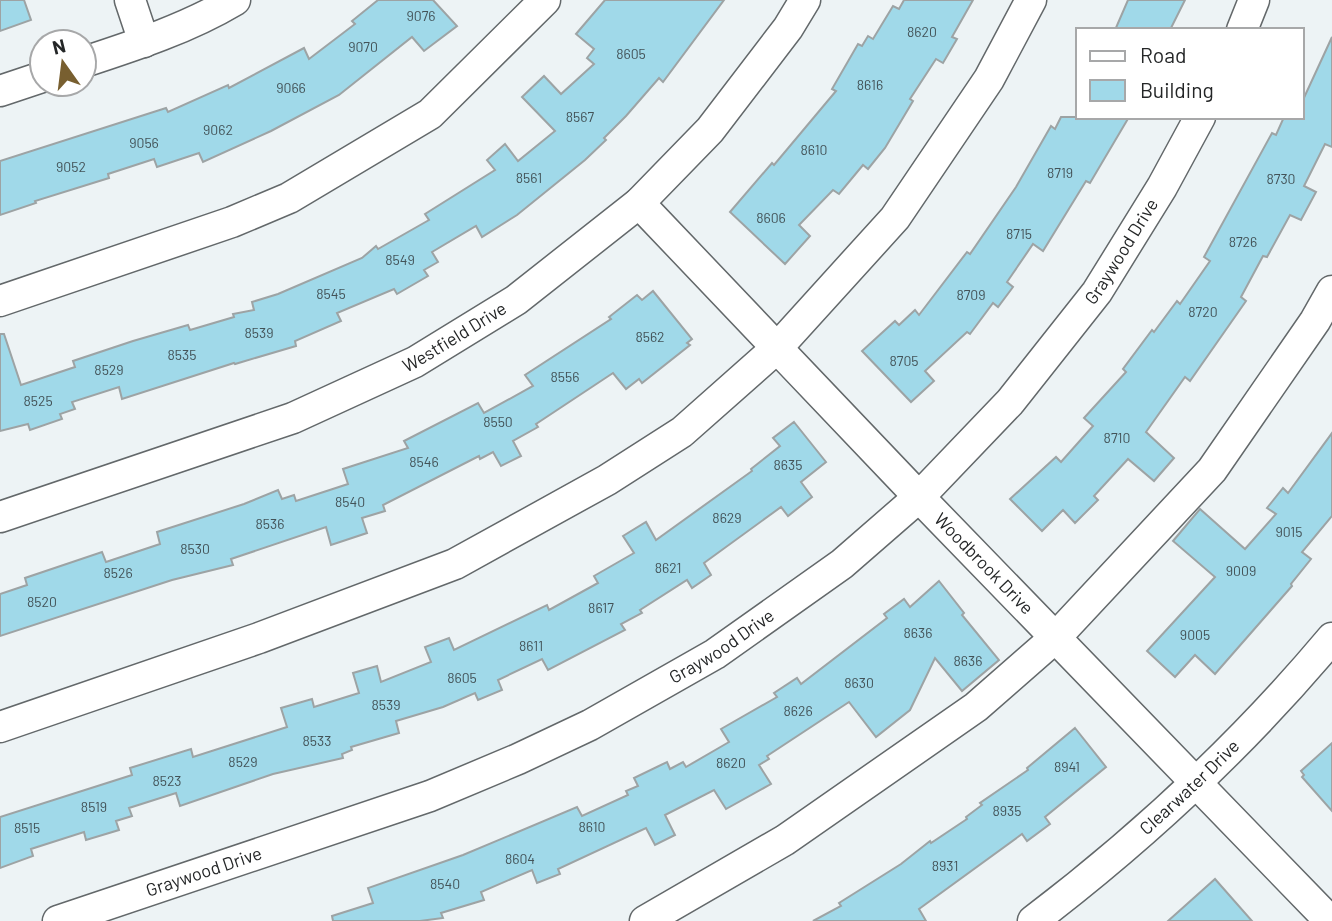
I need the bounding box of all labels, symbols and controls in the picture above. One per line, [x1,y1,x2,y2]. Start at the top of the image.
house number: 9076 [406,7,436,24]
house number: 8620 [907,23,937,40]
north arrow [28,28,98,98]
legend [1076,28,1304,119]
text: N [50,33,68,59]
house number: 9070 [348,38,378,55]
text: Road [1140,42,1186,67]
house number: 8605 [616,45,646,62]
house number: 8616 [857,76,883,93]
text: Building [1140,77,1214,102]
house number: 9066 [276,79,306,96]
house number: 8567 [566,108,595,125]
house number: 9062 [203,121,233,138]
house number: 9056 [129,134,159,151]
house number: 8610 [800,141,828,158]
house number: 9052 [56,158,86,175]
house number: 8719 [1047,164,1073,181]
house number: 8561 [516,169,542,186]
house number: 8730 [1266,170,1296,187]
street label: Graywood Drive [1079,194,1162,309]
house number: 8606 [756,209,786,226]
house number: 8715 [1006,225,1032,242]
house number: 8726 [1229,233,1257,250]
house number: 8549 [385,251,415,268]
house number: 8545 [316,285,346,302]
house number: 8709 [956,286,986,303]
street label: Westfield Drive [399,297,510,376]
house number: 8720 [1188,303,1218,320]
house number: 8539 [245,324,274,341]
house number: 8562 [635,328,665,345]
house number: 8535 [168,346,196,363]
house number: 8705 [889,352,919,369]
house number: 8529 [94,361,124,378]
house number: 8556 [551,368,579,385]
house number: 8525 [23,392,53,409]
house number: 8550 [483,413,513,430]
house number: 8710 [1104,429,1130,446]
house number: 8546 [409,453,439,470]
house number: 8635 [774,456,802,473]
house number: 8540 [335,493,365,510]
street label: Woodbrook Drive [930,508,1039,619]
house number: 8629 [712,509,742,526]
house number: 8536 [256,515,284,532]
house number: 9015 [1276,523,1302,540]
house number: 8530 [180,540,210,557]
house number: 8621 [655,559,681,576]
house number: 9009 [1226,562,1256,579]
house number: 8526 [103,564,133,581]
house number: 8520 [27,593,57,610]
house number: 8617 [588,599,614,616]
street label: Graywood Drive [665,604,778,688]
house number: 8636 [904,624,932,641]
house number: 9005 [1180,626,1210,643]
house number: 8611 [519,637,543,654]
house number: 8636 [954,652,982,669]
house number: 8605 [447,669,477,686]
house number: 8630 [844,674,874,691]
house number: 8539 [372,696,401,713]
house number: 8626 [783,702,813,719]
house number: 8533 [303,732,331,749]
street label: Clearwater Drive [1135,734,1243,839]
house number: 8529 [228,753,258,770]
house number: 8620 [716,754,746,771]
house number: 8941 [1054,758,1080,775]
house number: 8523 [152,772,182,789]
house number: 8519 [81,798,107,815]
house number: 8935 [993,802,1022,819]
house number: 8610 [578,818,606,835]
house number: 8515 [14,819,40,836]
street label: Graywood Drive [143,841,264,901]
house number: 8604 [505,850,535,867]
house number: 8931 [932,857,958,874]
house number: 8540 [430,875,460,892]

